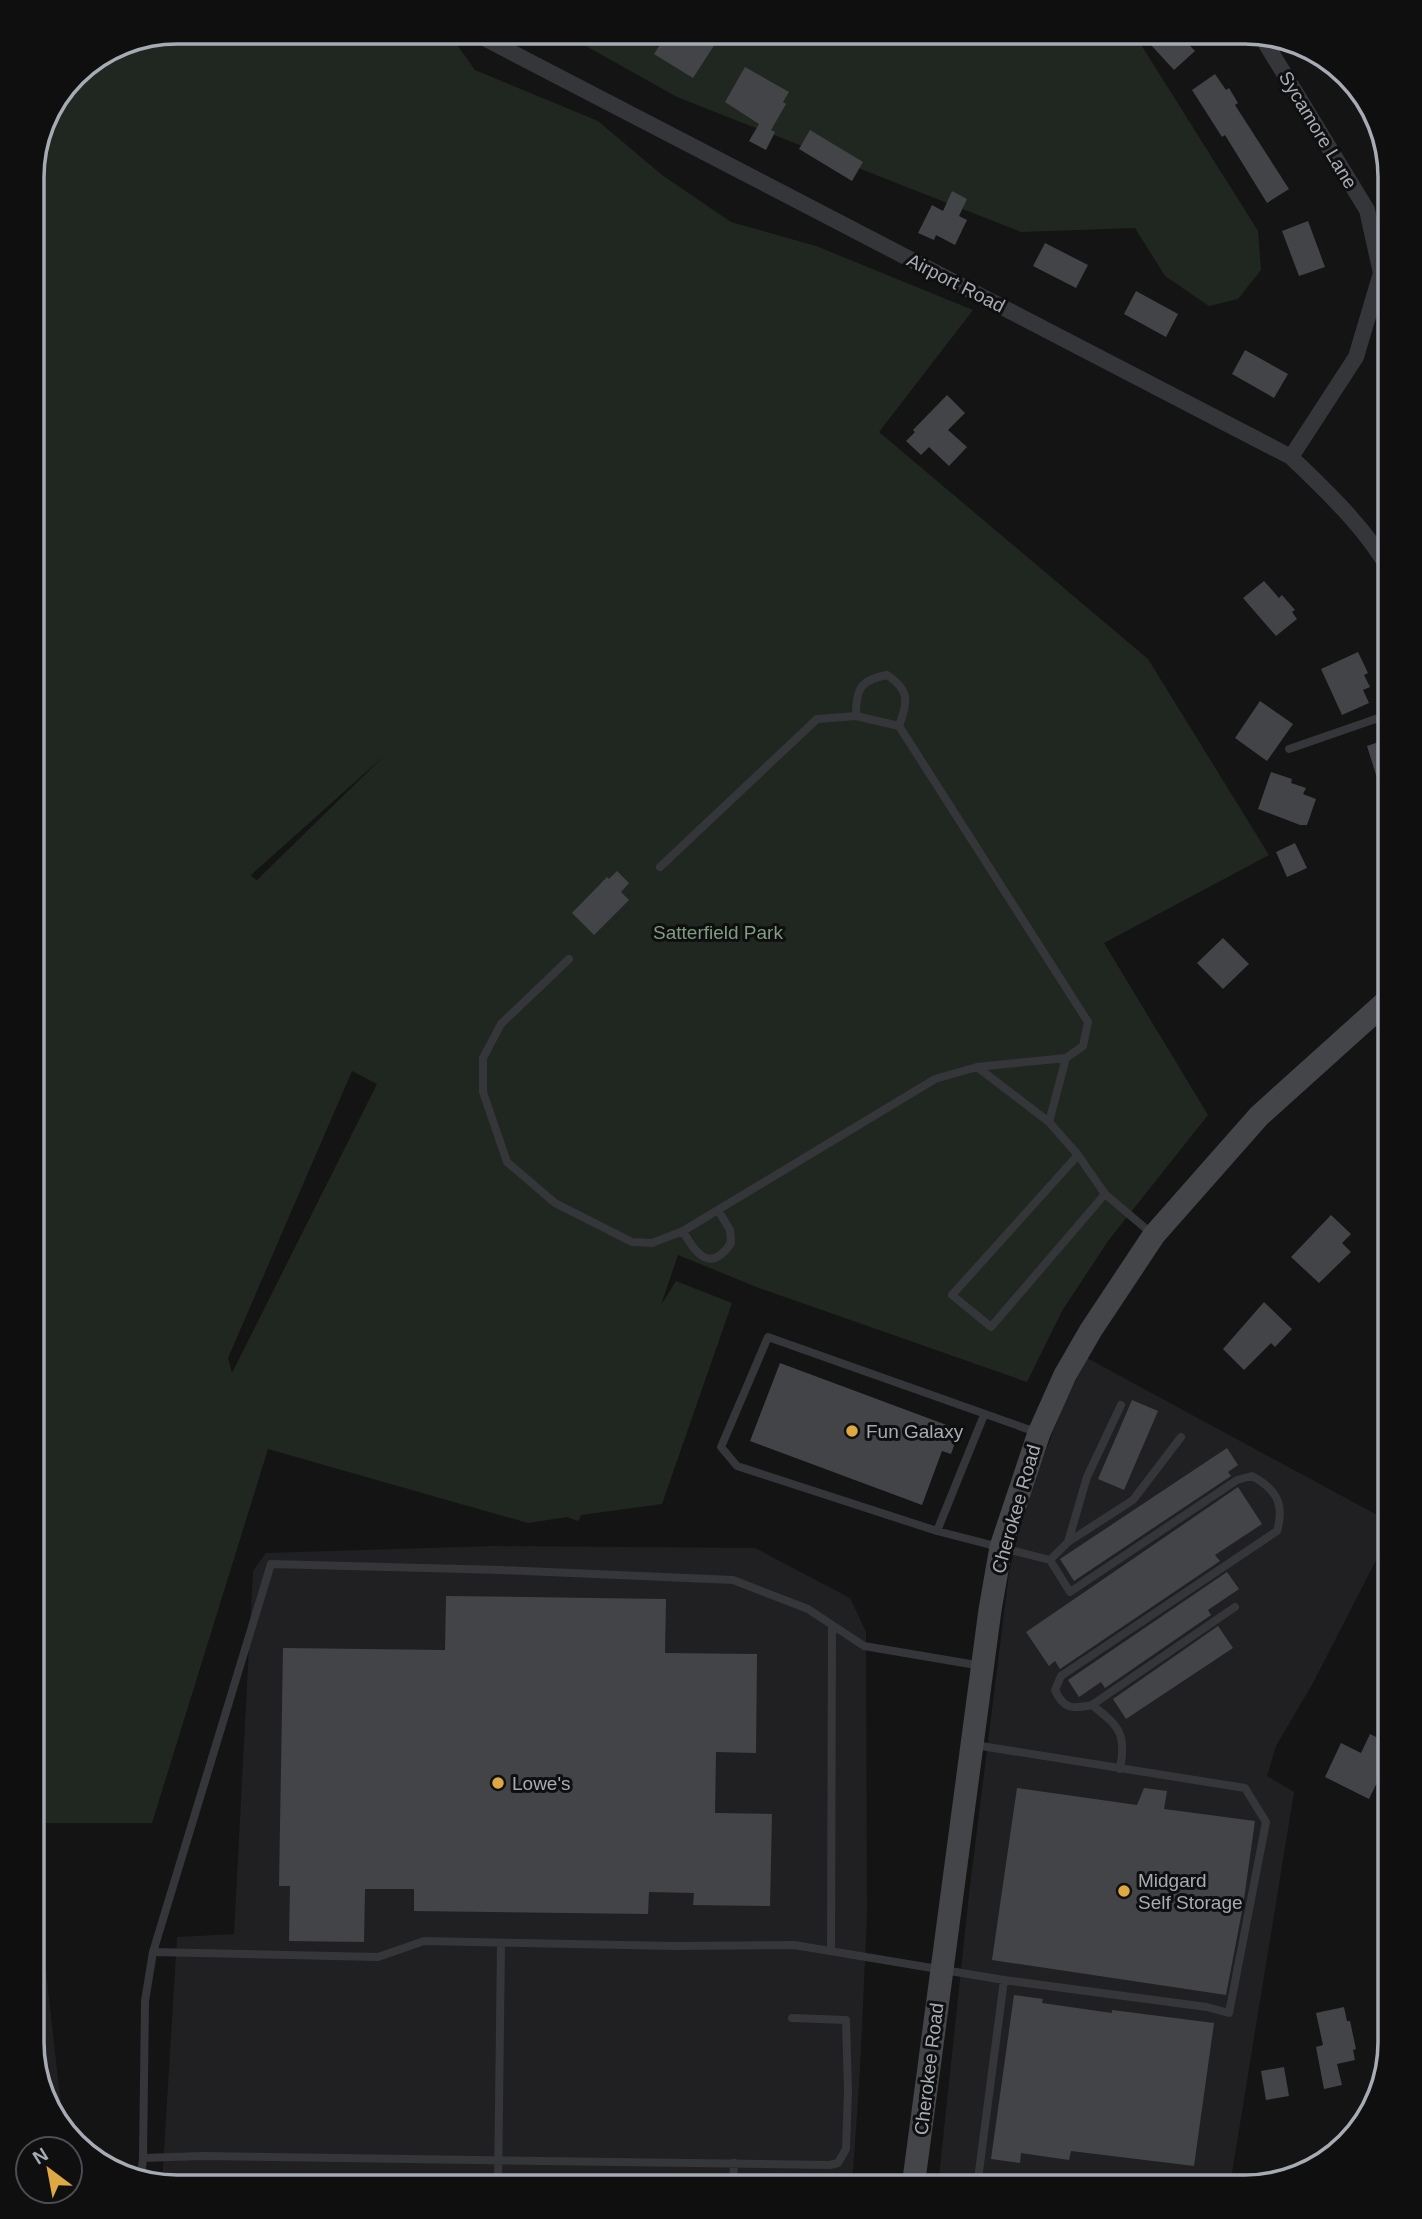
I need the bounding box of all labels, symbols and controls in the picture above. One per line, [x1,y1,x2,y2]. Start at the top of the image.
street label: Sycamore Lane [1275,68,1361,192]
street label: Airport Road [904,249,1008,317]
park label: Satterfield Park [653,922,783,943]
place label: Fun Galaxy [866,1421,964,1442]
marker: Fun Galaxy [844,1423,860,1439]
street label: Cherokee Road [988,1442,1044,1576]
place label: Lowe's [512,1773,571,1794]
marker: Lowe's [490,1775,506,1791]
place label: Midgard Self Storage [1138,1870,1243,1913]
marker: Midgard Self Storage [1116,1883,1132,1899]
street label: Cherokee Road [910,2002,948,2136]
north arrow [14,2135,84,2205]
text: N [29,2143,52,2169]

